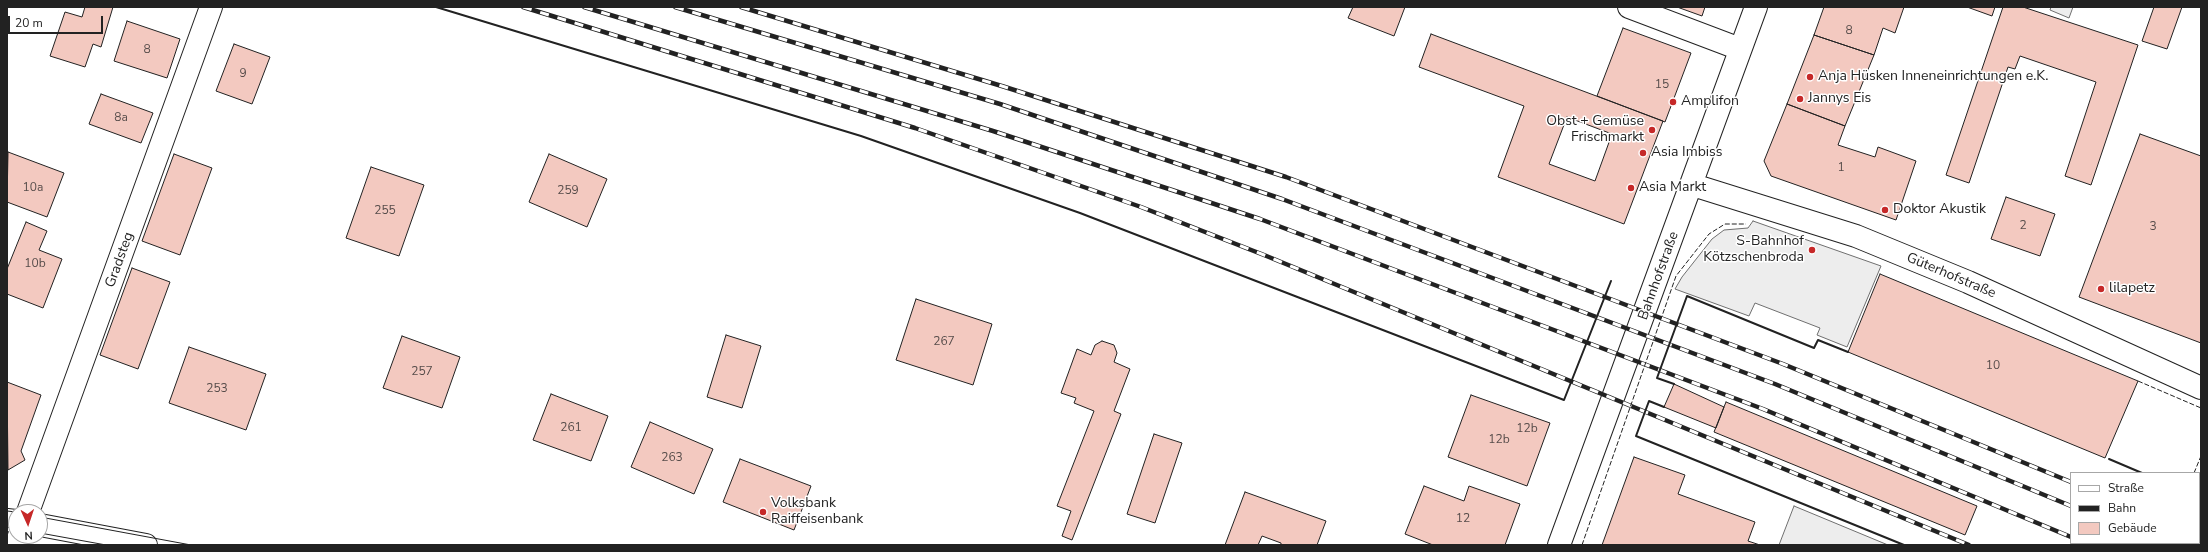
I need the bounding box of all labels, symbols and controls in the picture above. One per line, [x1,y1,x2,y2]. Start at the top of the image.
scale bar [10,8,105,34]
text: 20 m [15,15,43,31]
house number: 8 [1845,24,1853,38]
house number: 8 [143,43,151,57]
house number: 9 [239,67,247,81]
place label: Anja Hüsken Inneneinrichtungen e.K. [1818,69,2048,85]
marker: Anja Hüsken Inneneinrichtungen e.K. [1805,72,1815,82]
house number: 15 [1655,78,1669,92]
place label: Jannys Eis [1808,91,1871,107]
place label: Amplifon [1681,94,1739,110]
marker: Jannys Eis [1795,94,1805,104]
marker: Amplifon [1668,97,1678,107]
house number: 8a [114,111,128,125]
place label: Obst + Gemüse Frischmarkt [1546,114,1644,146]
marker: Obst + Gemüse Frischmarkt [1647,125,1657,135]
place label: Asia Imbiss [1651,145,1723,161]
marker: Asia Imbiss [1638,148,1648,158]
house number: 1 [1837,161,1845,175]
place label: Asia Markt [1639,180,1706,196]
house number: 10a [23,181,43,195]
marker: Asia Markt [1626,183,1636,193]
house number: 259 [557,184,579,198]
place label: Doktor Akustik [1893,202,1986,218]
house number: 255 [374,204,396,218]
marker: Doktor Akustik [1880,205,1890,215]
house number: 2 [2019,219,2027,233]
house number: 3 [2149,220,2157,234]
street label: Bahnhofstraße [1635,229,1683,323]
street label: Gradsteg [102,230,138,290]
place label: S-Bahnhof Kötzschenbroda [1703,234,1804,266]
marker: S-Bahnhof Kötzschenbroda [1807,245,1817,255]
street label: Güterhofstraße [1904,250,1998,302]
house number: 10b [24,257,46,271]
place label: lilapetz [2109,281,2155,297]
marker: lilapetz [2096,284,2106,294]
house number: 267 [933,335,955,349]
house number: 10 [1986,359,2000,373]
house number: 257 [411,365,433,379]
house number: 253 [206,382,228,396]
house number: 261 [560,421,582,435]
house number: 12b [1516,422,1538,436]
house number: 12b [1488,433,1510,447]
house number: 263 [661,451,683,465]
legend [2070,472,2200,544]
text: Straße [2108,480,2144,496]
place label: Volksbank Raiffeisenbank [771,496,863,528]
text: Bahn [2108,500,2136,516]
north arrow [8,504,48,544]
marker: Volksbank Raiffeisenbank [758,507,768,517]
house number: 12 [1456,512,1470,526]
text: Gebäude [2108,520,2157,536]
text: N [24,528,33,543]

